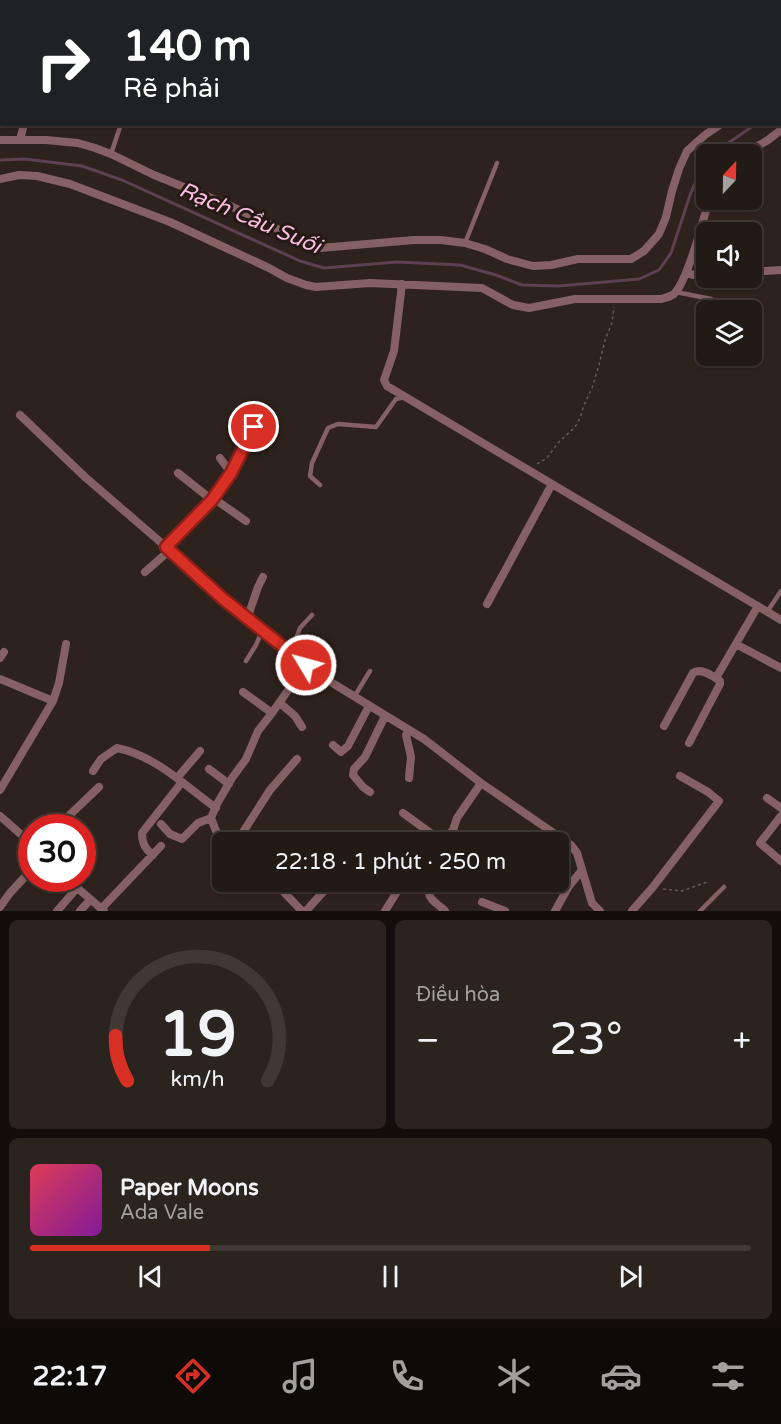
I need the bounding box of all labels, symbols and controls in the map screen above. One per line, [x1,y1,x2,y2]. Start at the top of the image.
text: 140 m [123,21,252,72]
icon: right [24,24,102,102]
text: Rẽ phải [123,72,220,105]
north arrow [696,144,762,210]
map controls [696,144,762,366]
water label: Rạch Cầu Suối [175,176,327,260]
button: sound [696,222,762,288]
button: layers [696,300,762,366]
pin [228,401,279,452]
icon: arrive [237,410,270,443]
position arrow [274,633,338,697]
speed limit sign: 30 [18,814,96,892]
text: 22:18 · 1 phút · 250 m [275,849,506,875]
text: Điều hòa [416,983,500,1007]
text: 19 [158,998,237,1073]
text: 23° [549,1013,623,1067]
text: − [416,1021,440,1060]
text: + [732,1021,751,1060]
text: km/h [171,1067,224,1093]
text: Paper Moons [120,1175,259,1201]
text: Ada Vale [120,1201,204,1225]
icon: previous [134,1260,167,1293]
icon: pause [374,1260,407,1293]
icon: next [614,1260,647,1293]
icon: directions [172,1355,214,1397]
icon: music [279,1355,321,1397]
icon: phone [386,1355,428,1397]
icon: climate [493,1355,535,1397]
icon: car [600,1355,642,1397]
icon: filters [707,1355,749,1397]
text: 22:17 [32,1360,107,1393]

